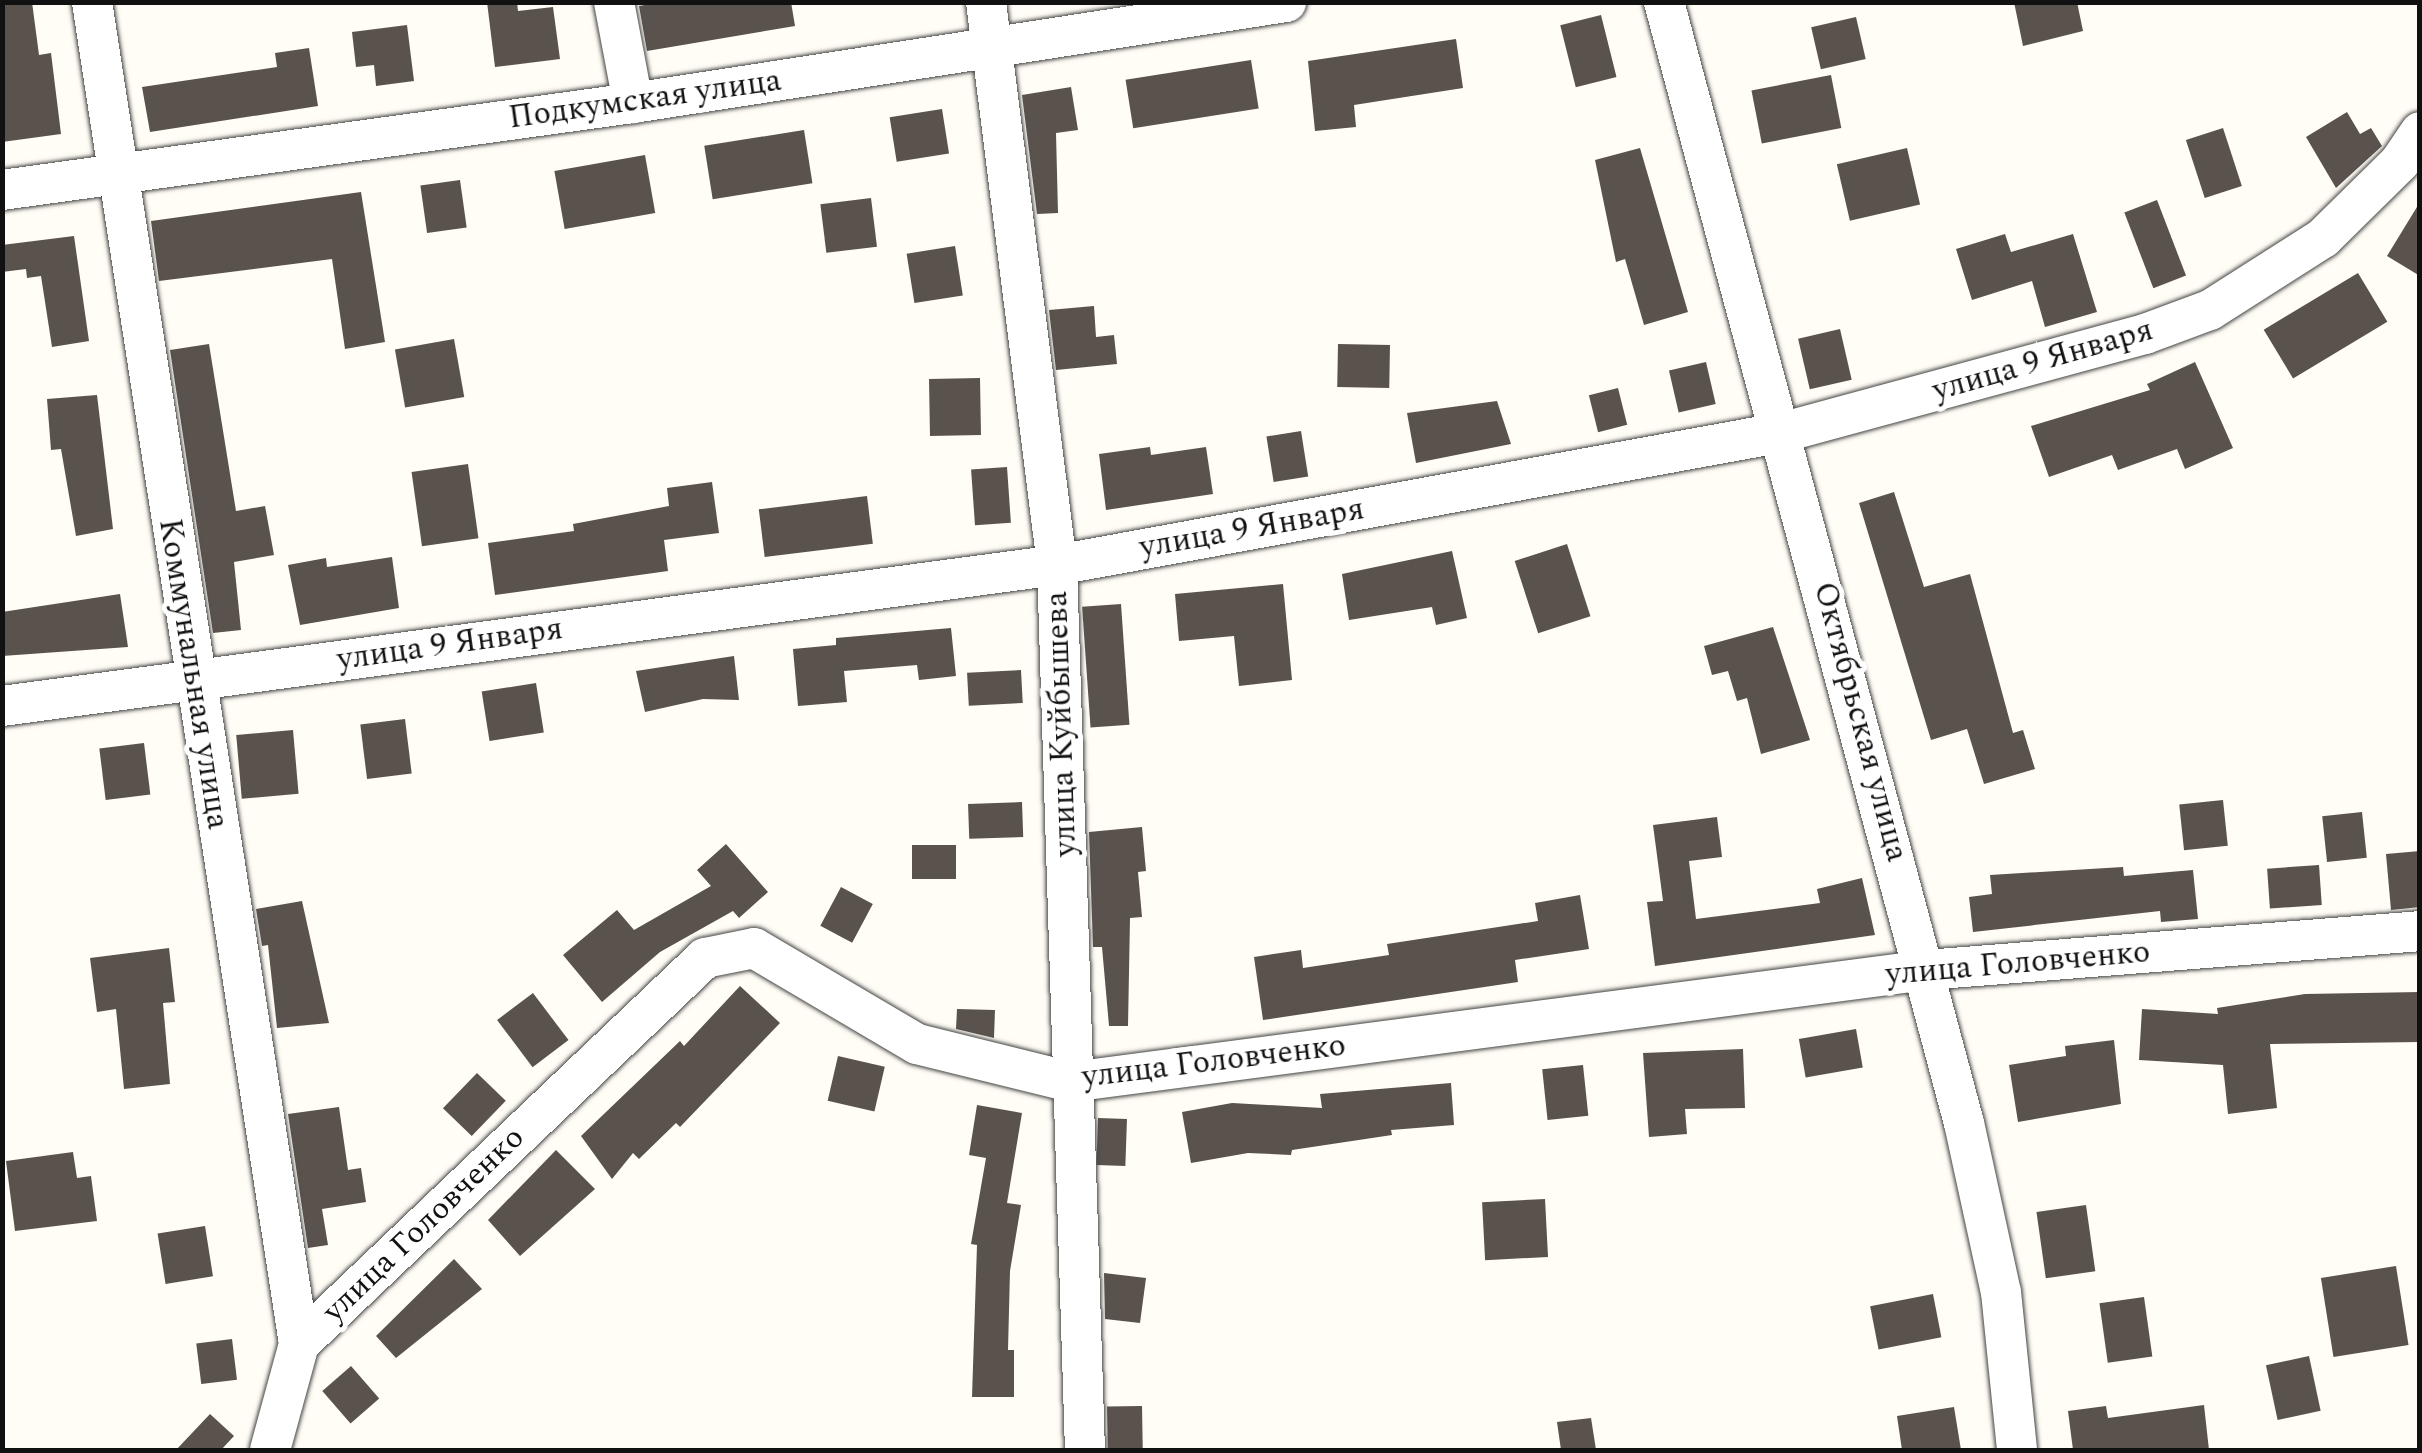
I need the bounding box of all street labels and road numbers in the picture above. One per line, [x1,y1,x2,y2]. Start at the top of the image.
street label: Подкумская улица [506,62,784,138]
street label: улица 9 Января [1928,311,2158,411]
street label: улица 9 Января [1137,490,1367,568]
street label: Коммунальная улица [149,516,237,832]
street label: Октябрьская улица [1804,578,1916,866]
street label: улица Куйбышева [1038,591,1086,857]
street label: улица 9 Января [335,610,565,680]
street label: улица Головченко [1884,933,2152,995]
street label: улица Головченко [1080,1027,1348,1097]
street label: улица Головченко [315,1119,533,1331]

